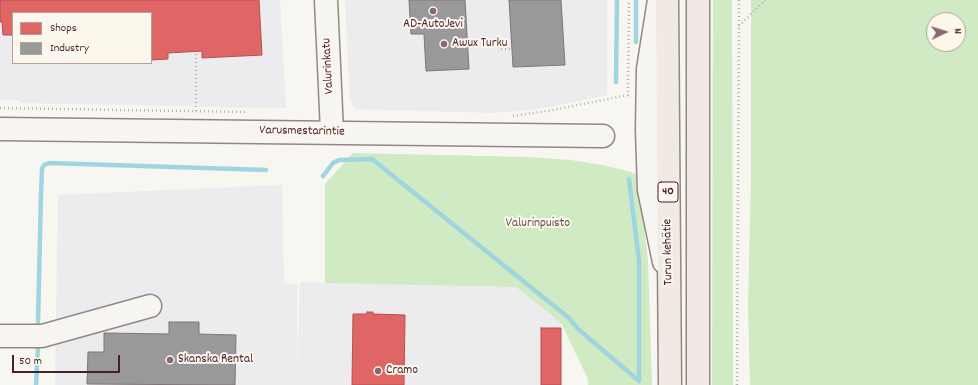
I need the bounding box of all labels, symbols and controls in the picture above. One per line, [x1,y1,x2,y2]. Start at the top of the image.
marker: AD-AutoJevi [428,6,438,16]
legend [12,12,152,64]
north arrow [926,12,966,52]
place label: AD-AutoJevi [403,17,463,33]
text: Shops [50,20,77,37]
text: N [949,28,965,35]
place label: Awux Turku [452,36,507,52]
street label: Valurinkatu [320,38,338,94]
marker: Awux Turku [439,39,449,49]
text: Industry [50,40,89,57]
street label: Varusmestarintie [259,123,345,141]
road number: 40 [658,182,678,202]
park label: Valurinpuisto [506,216,570,232]
street label: Turun kehätie [661,219,677,285]
scale bar [14,347,122,373]
place label: Skanska Rental [178,352,253,368]
text: 50 m [19,353,42,370]
marker: Skanska Rental [165,355,175,365]
place label: Cramo [386,363,418,379]
marker: Cramo [373,366,383,376]

